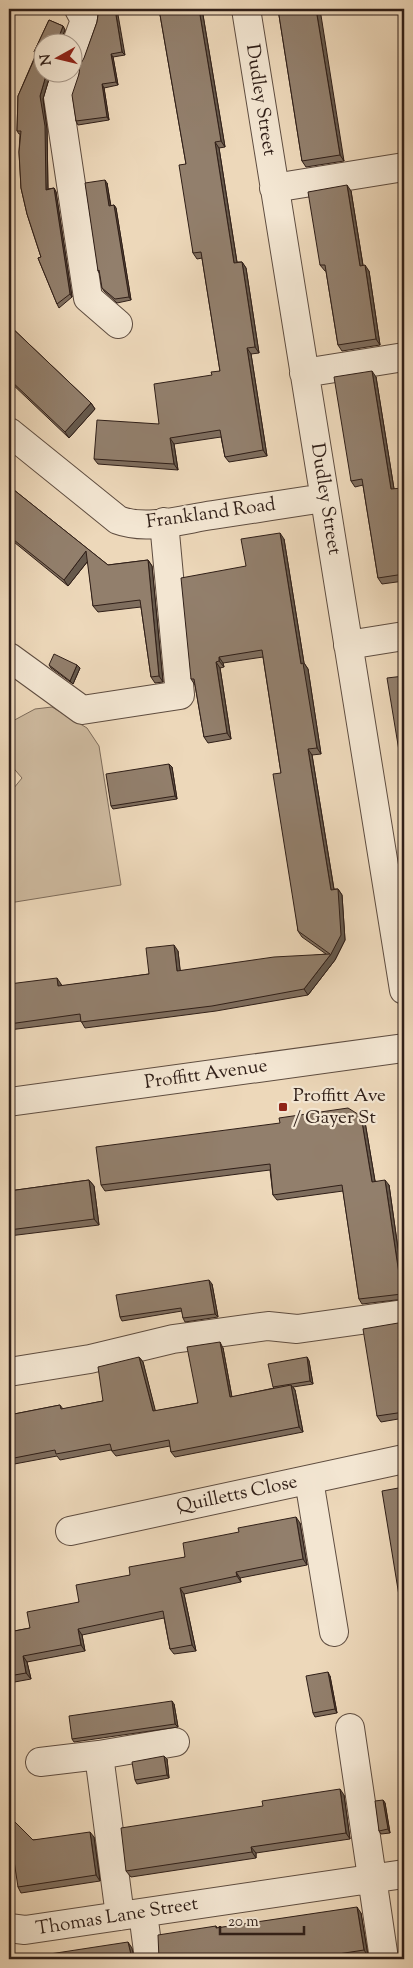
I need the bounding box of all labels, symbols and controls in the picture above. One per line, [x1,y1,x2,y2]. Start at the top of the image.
north arrow [32,32,82,82]
street label: Dudley Street [238,42,282,158]
text: N [36,53,58,66]
street label: Dudley Street [303,441,347,557]
street label: Frankland Road [145,492,278,536]
street label: Proffitt Avenue [143,1053,269,1097]
place label: Proffitt Ave / Gayer St [293,1083,386,1132]
marker: Proffitt Ave / Gayer St [277,1101,289,1113]
street label: Quilletts Close [174,1469,300,1521]
street label: Thomas Lane Street [34,1891,201,1943]
scale bar [220,1903,304,1935]
text: 20 m [228,1912,259,1933]

